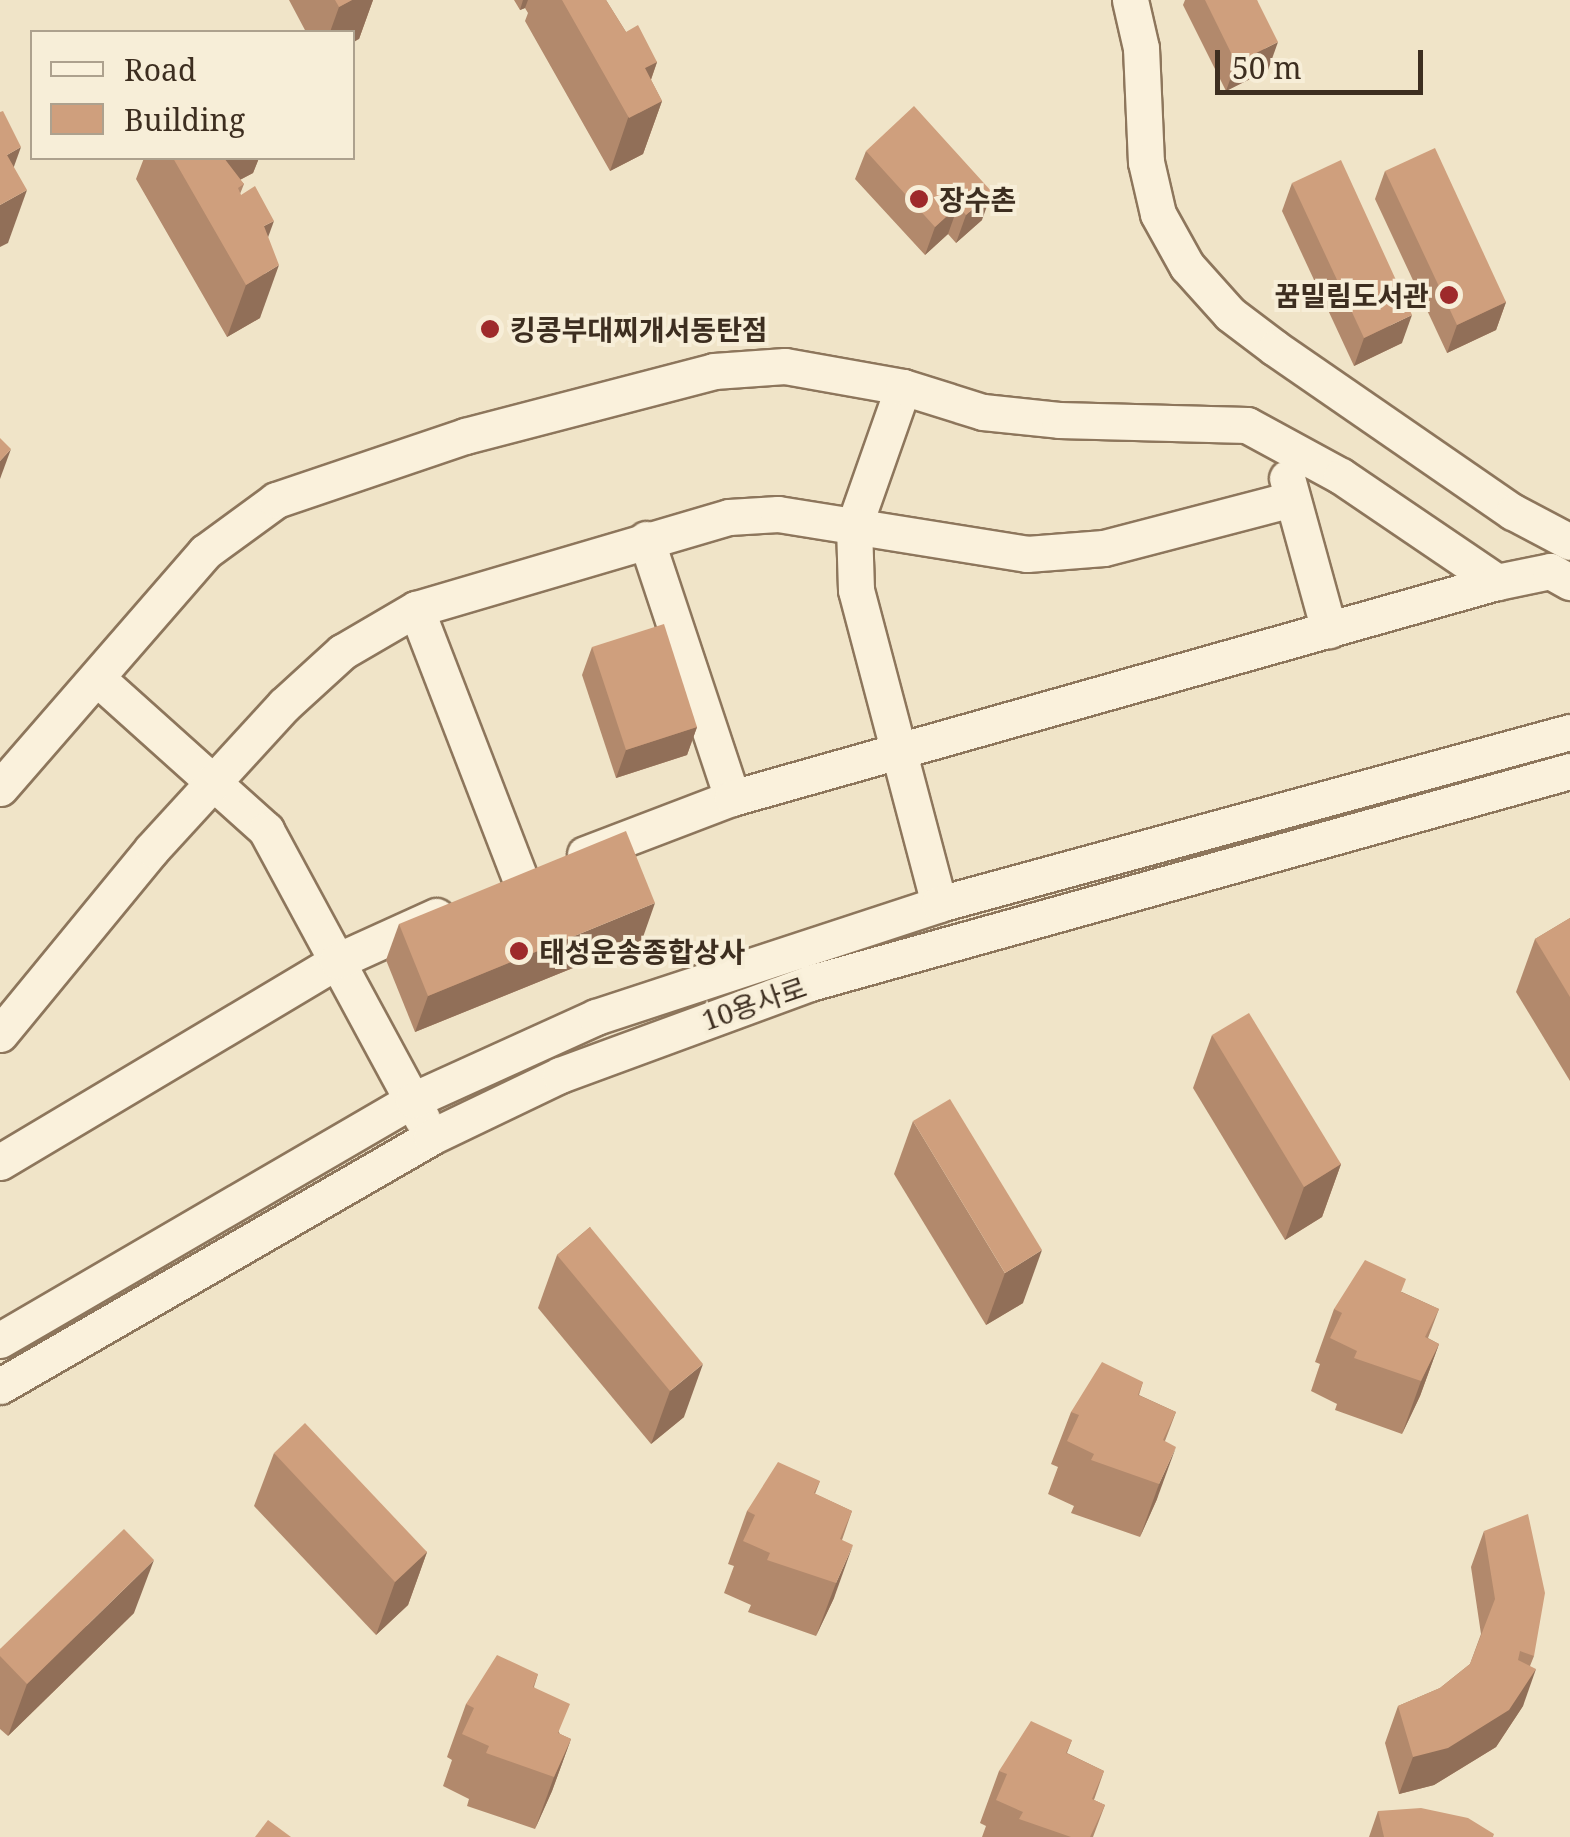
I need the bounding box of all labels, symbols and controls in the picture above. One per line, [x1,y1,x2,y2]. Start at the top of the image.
legend [30,30,355,160]
scale bar [1220,30,1428,92]
text: 50 m [1232,47,1302,88]
text: Road [124,49,196,90]
text: Building [124,99,245,140]
place label: 장수촌 [939,182,1016,216]
marker: 장수촌 [908,188,930,210]
place label: 꿈밀림도서관 [1274,278,1429,312]
marker: 꿈밀림도서관 [1438,284,1460,306]
place label: 킹콩부대찌개서동탄점 [510,312,768,346]
marker: 킹콩부대찌개서동탄점 [479,318,501,340]
place label: 태성운송종합상사 [539,934,745,968]
marker: 태성운송종합상사 [508,940,530,962]
street label: 10용사로 [697,969,811,1037]

